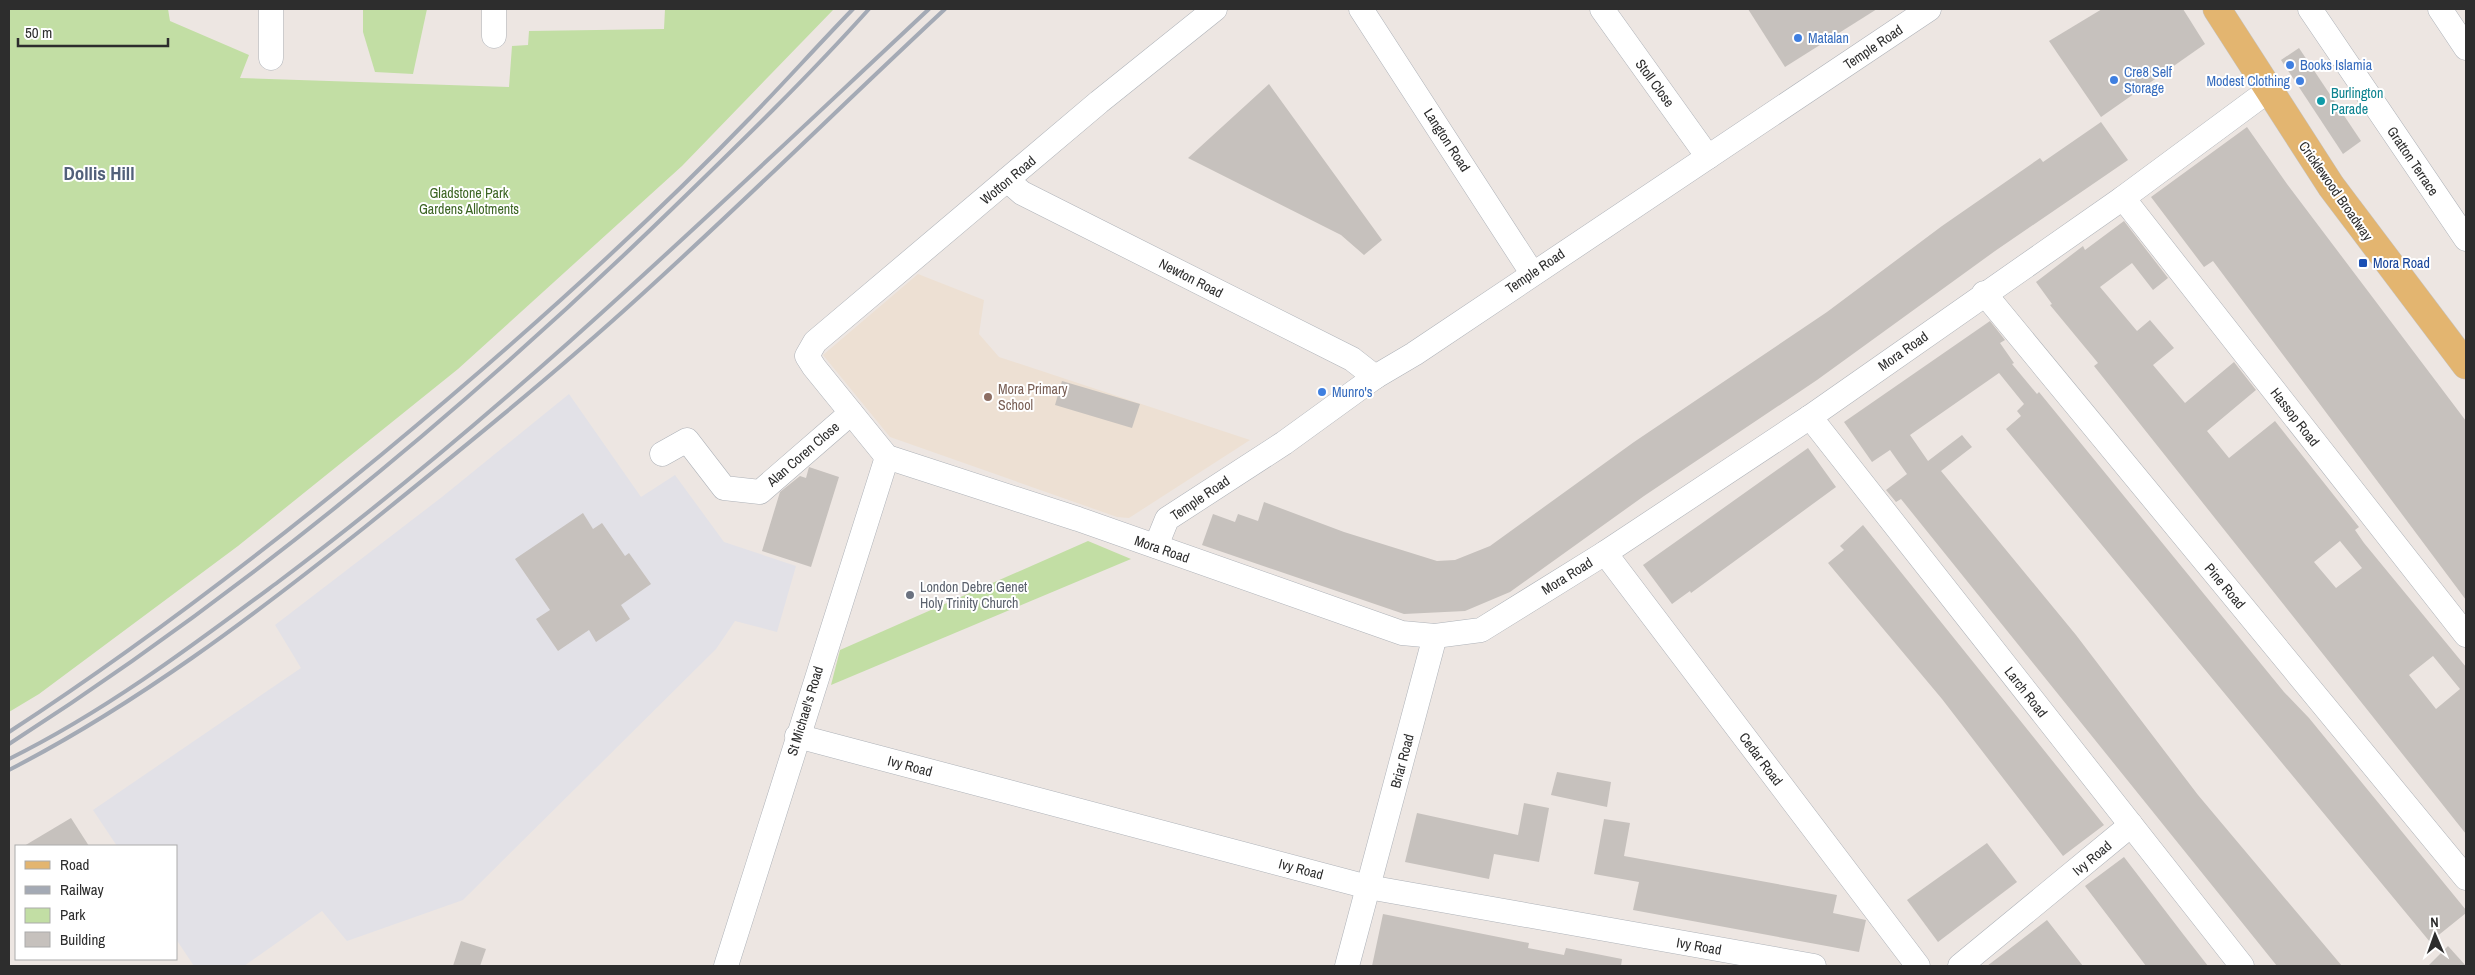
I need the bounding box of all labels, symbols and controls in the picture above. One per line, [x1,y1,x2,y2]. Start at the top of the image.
scale bar [18,15,168,47]
street label: Temple Road [1840,21,1906,73]
text: 50 m [25,22,52,43]
place label: Matalan [1808,29,1849,47]
marker: Matalan [1792,32,1804,44]
street label: Stoll Close [1632,56,1678,110]
place label: Books Islamia [2300,56,2373,74]
marker: Books Islamia [2284,59,2296,71]
place label: Cre8 Self Storage [2124,63,2173,97]
place label: Modest Clothing [2206,72,2291,90]
marker: Cre8 Self Storage [2108,74,2120,86]
marker: Modest Clothing [2294,75,2306,87]
place label: Burlington Parade [2331,84,2383,118]
marker: Burlington Parade [2315,95,2327,107]
street label: Langton Road [1420,105,1474,175]
street label: Gratton Terrace [2383,123,2443,199]
street label: Cricklewood Broadway [2295,138,2377,244]
street label: Wotton Road [977,152,1039,208]
district label: Dollis Hill [63,160,135,186]
park label: Gladstone Park Gardens Allotments [419,184,519,218]
street label: Temple Road [1502,245,1568,297]
street label: Newton Road [1156,254,1226,302]
place label: Mora Road [2373,254,2430,272]
marker: Mora Road [2357,257,2369,269]
street label: Mora Road [1875,327,1931,375]
place label: Mora Primary School [998,380,1068,414]
place label: Munro's [1332,383,1373,401]
street label: Hassop Road [2266,384,2324,450]
marker: Munro's [1316,386,1328,398]
marker: Mora Primary School [982,391,994,403]
street label: Alan Coren Close [762,418,843,491]
street label: Temple Road [1167,472,1233,524]
street label: Mora Road [1132,531,1192,567]
street label: Mora Road [1538,553,1596,599]
street label: Pine Road [2201,559,2249,613]
place label: London Debre Genet Holy Trinity Church [920,578,1027,612]
marker: London Debre Genet Holy Trinity Church [904,589,916,601]
street label: Larch Road [2001,663,2051,721]
street label: St Michael's Road [783,664,827,758]
street label: Cedar Road [1735,729,1787,789]
street label: Briar Road [1386,732,1418,790]
street label: Ivy Road [886,751,934,781]
street label: Ivy Road [2069,837,2115,879]
legend [15,845,178,960]
text: Road [60,854,89,875]
street label: Ivy Road [1277,854,1325,884]
text: Railway [60,879,105,900]
text: Park [60,904,86,925]
north arrow [2410,910,2460,960]
text: N [2430,913,2439,931]
text: Building [60,929,105,950]
street label: Ivy Road [1675,933,1723,959]

